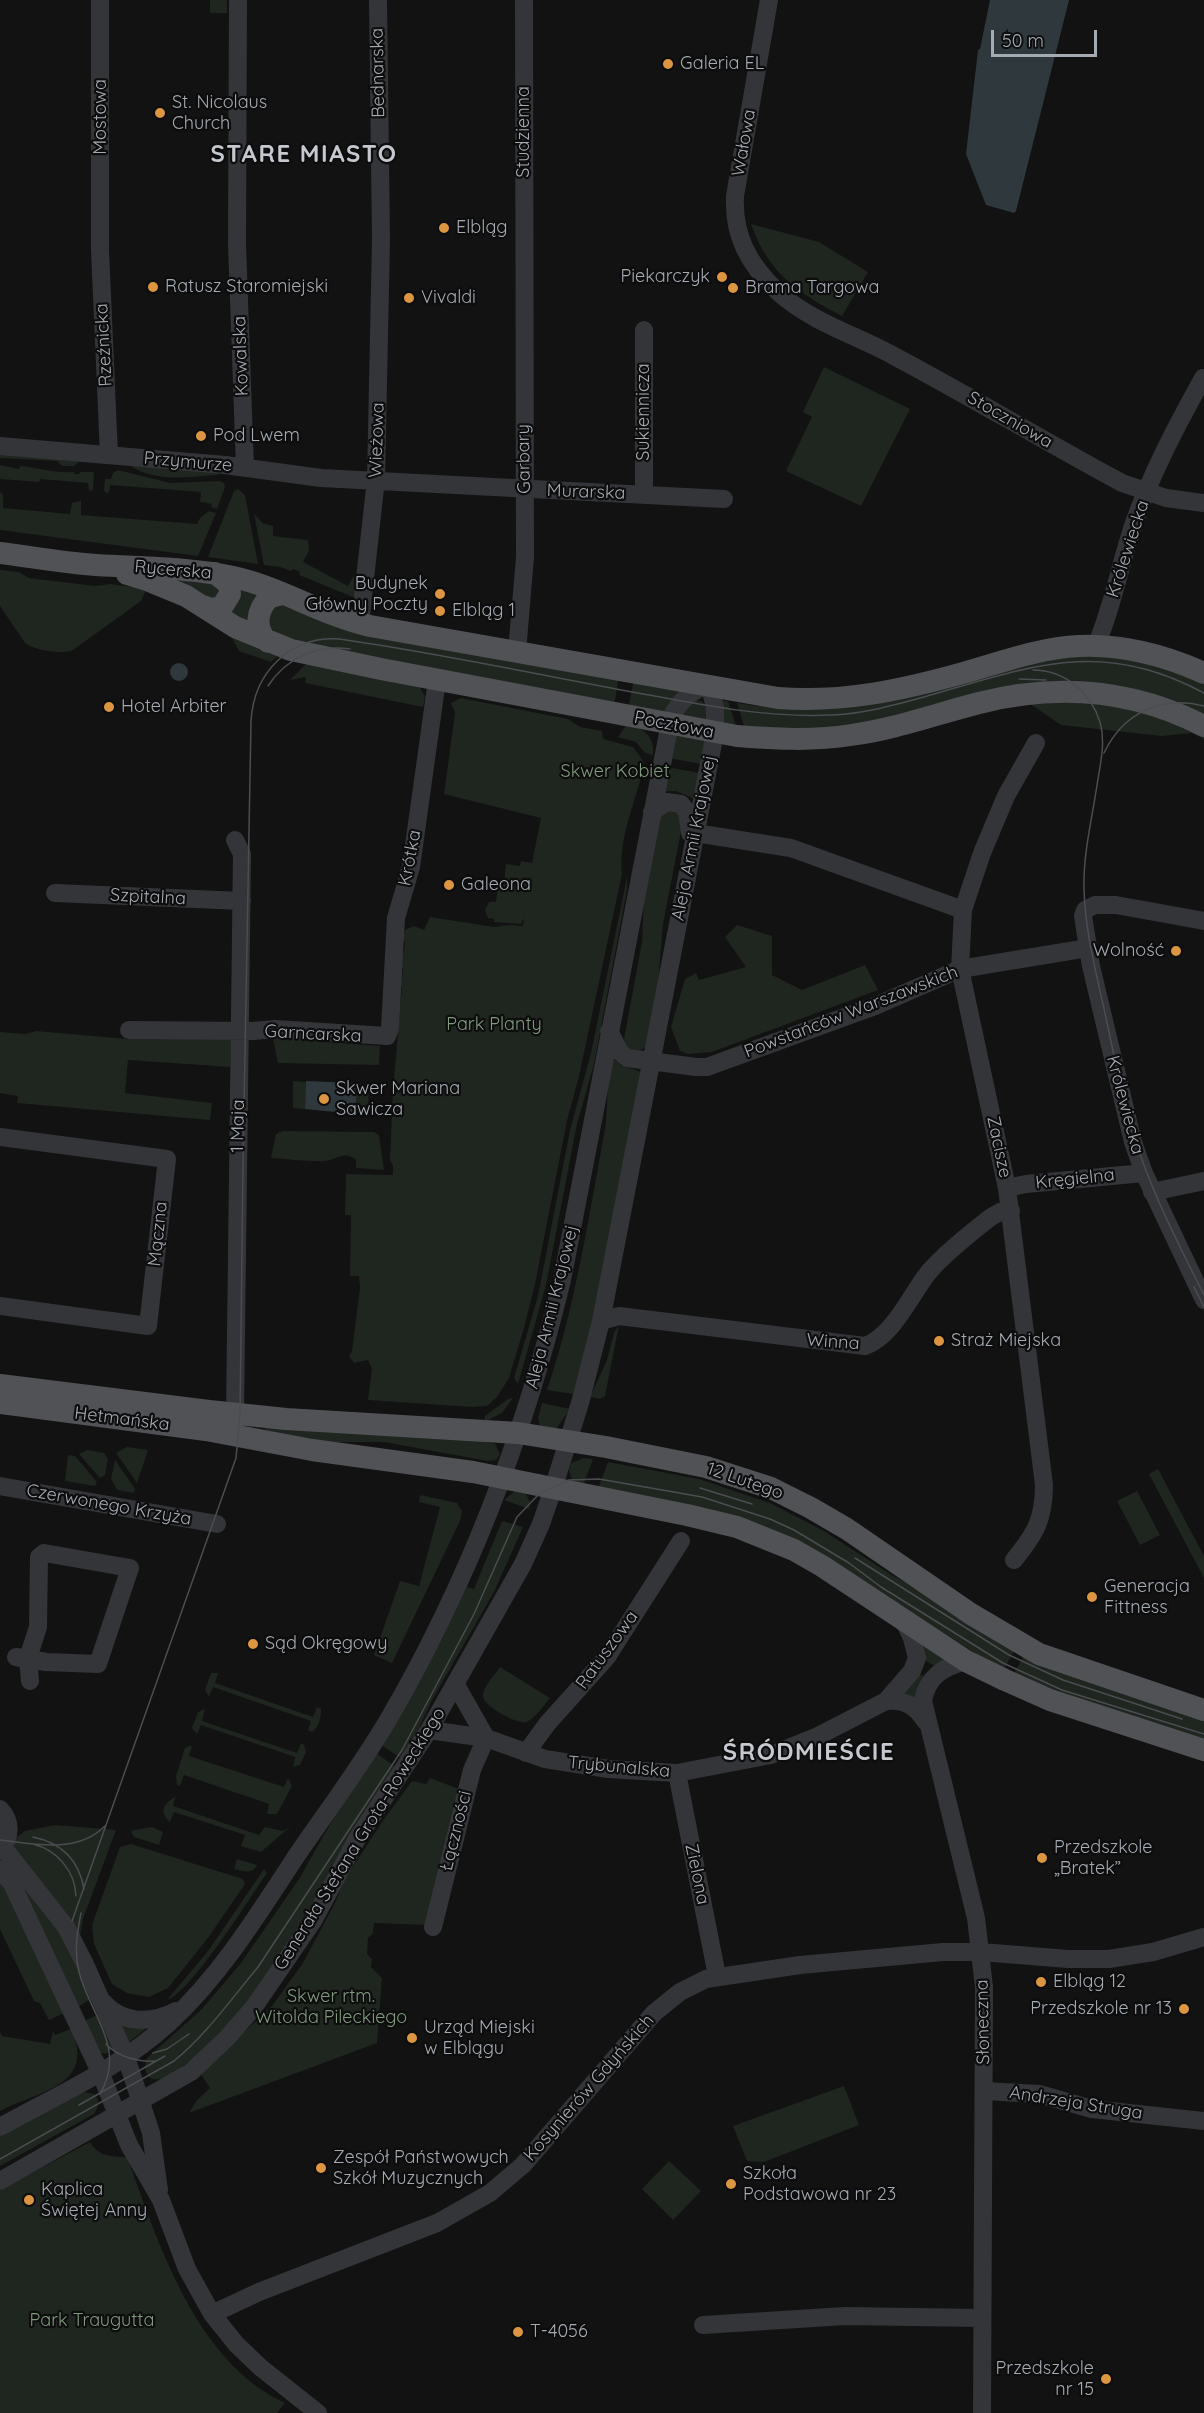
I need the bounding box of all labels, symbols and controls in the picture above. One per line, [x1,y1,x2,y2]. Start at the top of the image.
scale bar [994,18,1100,56]
street label: Bednarska [366,28,390,118]
text: 50 m [1002,29,1044,52]
place label: Galeria EL [680,53,764,75]
marker: Galeria EL [661,57,675,71]
street label: Mostowa [90,79,112,155]
street label: Studzienna [513,86,535,178]
place label: St. Nicolaus Church [172,92,267,134]
marker: St. Nicolaus Church [153,106,167,120]
street label: Wałowa [727,108,761,178]
district label: STARE MIASTO [210,141,398,169]
place label: Elbląg [456,217,508,239]
marker: Elbląg [437,221,451,235]
place label: Piekarczyk [620,266,710,288]
marker: Piekarczyk [715,270,729,284]
place label: Ratusz Staromiejski [165,276,328,298]
place label: Brama Targowa [745,277,879,299]
marker: Ratusz Staromiejski [146,280,160,294]
marker: Brama Targowa [726,281,740,295]
place label: Vivaldi [421,287,476,309]
marker: Vivaldi [402,291,416,305]
street label: Rzeźnicka [91,303,117,387]
street label: Kowalska [229,316,253,396]
street label: Sukiennicza [633,363,655,461]
street label: Stoczniowa [964,387,1056,453]
street label: Wieżowa [365,402,389,478]
street label: Garbary [513,424,535,494]
place label: Pod Lwem [213,425,300,447]
marker: Pod Lwem [194,429,208,443]
street label: Przymurze [143,447,233,477]
street label: Murarska [546,480,626,504]
street label: Królewiecka [1102,497,1154,601]
street label: Rycerska [133,556,213,584]
place label: Budynek Główny Poczty [306,573,428,616]
marker: Budynek Główny Poczty [433,587,447,601]
place label: Elbląg 1 [452,600,515,622]
marker: Elbląg 1 [433,604,447,618]
place label: Hotel Arbiter [121,696,227,718]
marker: Hotel Arbiter [102,700,116,714]
street label: Pocztowa [632,707,716,743]
street label: Aleja Armii Krajowej [667,753,721,923]
park label: Skwer Kobiet [561,761,669,783]
street label: Krótka [394,828,426,888]
place label: Galeona [461,874,531,896]
marker: Galeona [442,878,456,892]
street label: Szpitalna [110,884,186,910]
place label: Wolność [1093,940,1164,962]
marker: Wolność [1169,944,1183,958]
street label: Powstańców Warszawskich [741,961,961,1063]
park label: Park Planty [446,1014,542,1036]
street label: Garncarska [264,1021,362,1047]
street label: Królewiecka [1101,1053,1149,1157]
place label: Skwer Mariana Sawicza [336,1078,460,1120]
marker: Skwer Mariana Sawicza [317,1092,331,1106]
street label: 1 Maja [227,1099,249,1153]
street label: Zacisze [982,1114,1016,1180]
street label: Kręgielna [1034,1164,1116,1194]
street label: Mączna [144,1201,172,1267]
street label: Aleja Armii Krajowej [521,1223,583,1391]
street label: Winna [806,1329,860,1355]
place label: Straż Miejska [951,1330,1061,1352]
marker: Straż Miejska [932,1334,946,1348]
street label: Hetmańska [73,1402,171,1436]
street label: 12 Lutego [704,1458,786,1504]
street label: Czerwonego Krzyża [25,1480,193,1530]
place label: Generacja Fittness [1104,1576,1190,1618]
marker: Generacja Fittness [1085,1590,1099,1604]
street label: Ratuszowa [571,1607,643,1693]
place label: Sąd Okręgowy [265,1633,387,1655]
marker: Sąd Okręgowy [246,1637,260,1651]
street label: Generała Stefana Grota-Roweckiego [270,1704,450,1974]
district label: ŚRÓDMIEŚCIE [723,1739,895,1767]
street label: Trybunalska [567,1752,671,1782]
street label: Łączności [436,1789,476,1873]
place label: Przedszkole „Bratek” [1054,1837,1152,1880]
street label: Zielona [680,1842,714,1906]
marker: Przedszkole „Bratek” [1035,1851,1049,1865]
place label: Elbląg 12 [1053,1971,1126,1993]
marker: Elbląg 12 [1034,1975,1048,1989]
street label: Słoneczna [971,1979,995,2065]
park label: Skwer rtm. Witolda Pileckiego [255,1986,407,2028]
place label: Przedszkole nr 13 [1030,1998,1172,2020]
marker: Przedszkole nr 13 [1177,2002,1191,2016]
street label: Kosynierów Gdyńskich [519,2010,659,2166]
place label: Urząd Miejski w Elblągu [424,2017,535,2060]
marker: Urząd Miejski w Elblągu [405,2031,419,2045]
street label: Andrzeja Struga [1008,2082,1144,2124]
place label: Zespół Państwowych Szkół Muzycznych [333,2147,509,2190]
marker: Zespół Państwowych Szkół Muzycznych [314,2161,328,2175]
place label: Szkoła Podstawowa nr 23 [743,2163,896,2206]
marker: Szkoła Podstawowa nr 23 [724,2177,738,2191]
place label: Kaplica Świętej Anny [41,2179,147,2222]
marker: Kaplica Świętej Anny [22,2193,36,2207]
park label: Park Traugutta [30,2310,154,2332]
place label: T-4056 [530,2321,588,2343]
marker: T-4056 [511,2325,525,2339]
place label: Przedszkole nr 15 [996,2358,1094,2400]
marker: Przedszkole nr 15 [1099,2372,1113,2386]

